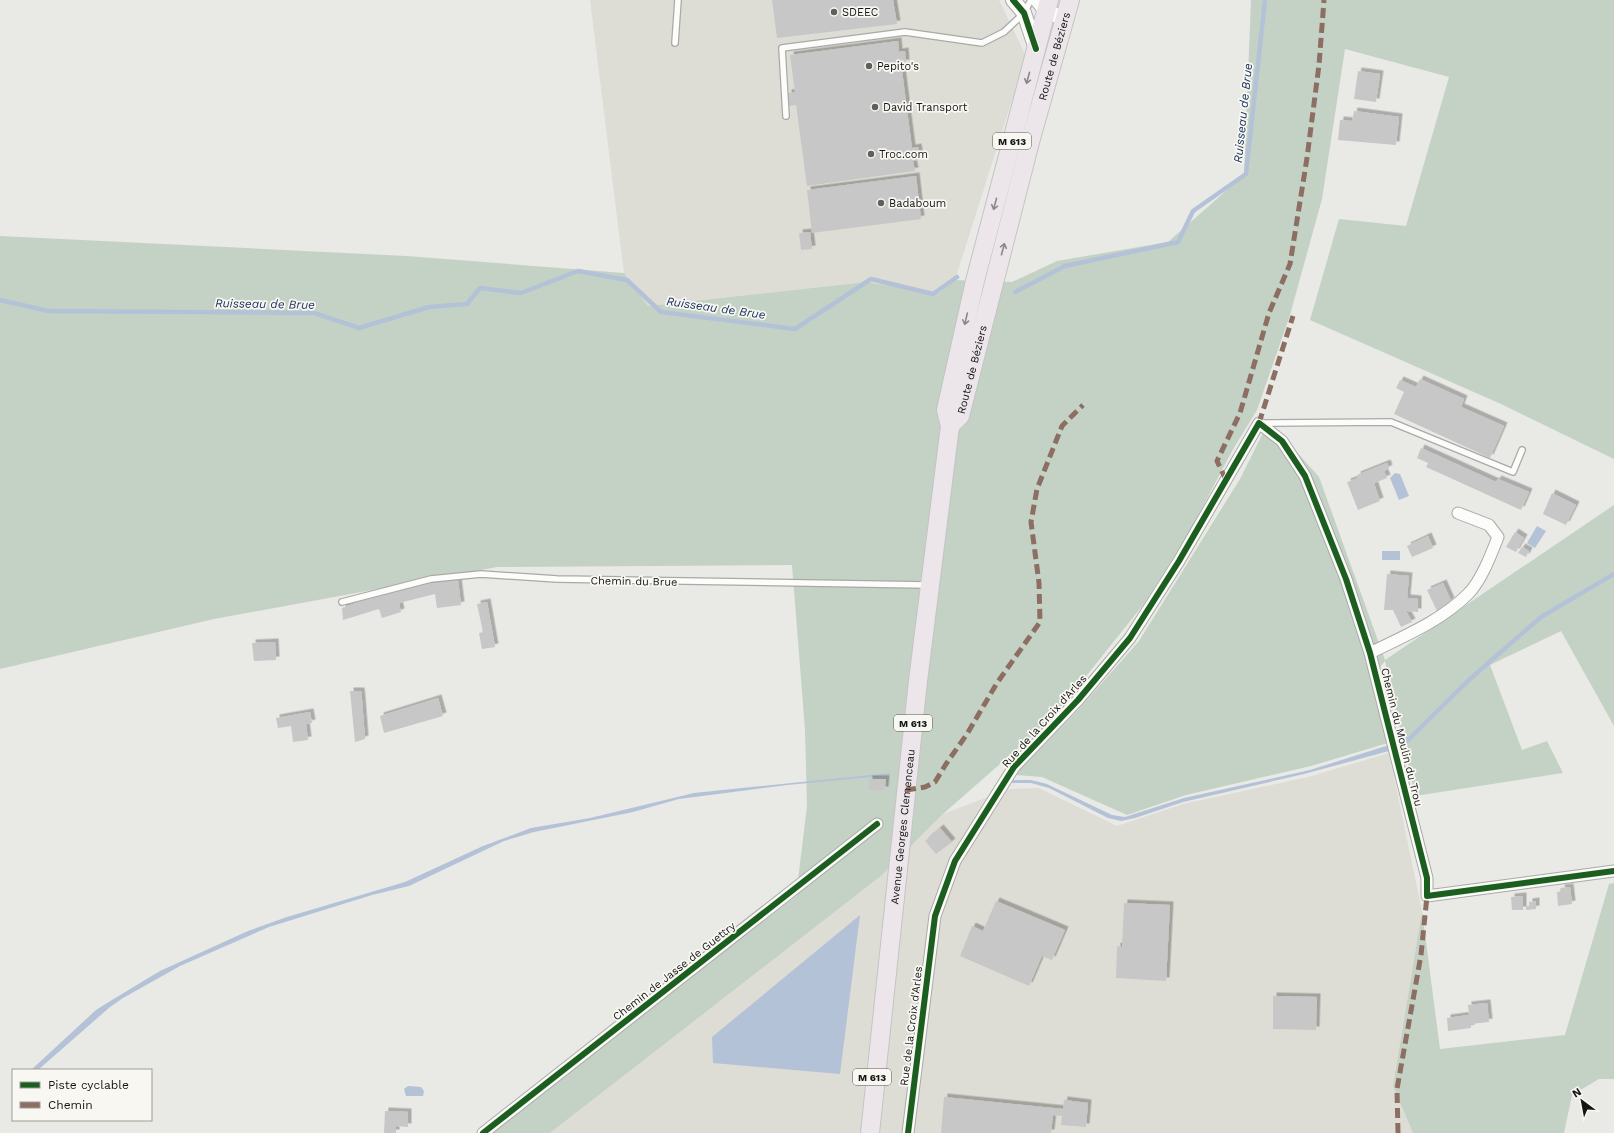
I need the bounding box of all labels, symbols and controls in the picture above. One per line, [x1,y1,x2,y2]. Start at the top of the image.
place label: SDEEC [842,6,879,19]
marker: SDEEC [829,7,839,17]
street label: Route de Béziers [1036,11,1073,102]
place label: Pepito's [877,60,919,73]
marker: Pepito's [864,61,874,71]
water label: Ruisseau de Brue [1231,62,1255,164]
one-way arrow [1024,71,1031,84]
place label: David Transport [883,101,968,114]
marker: David Transport [870,102,880,112]
road number: M 613 [993,133,1031,149]
place label: Troc.com [879,148,928,161]
marker: Troc.com [866,149,876,159]
place label: Badaboum [889,197,946,210]
one-way arrow [991,197,999,210]
marker: Badaboum [876,198,886,208]
one-way arrow [999,242,1007,255]
water label: Ruisseau de Brue [665,294,767,322]
water label: Ruisseau de Brue [215,296,315,312]
one-way arrow [962,313,970,326]
street label: Route de Béziers [955,324,990,416]
street label: Chemin du Brue [590,574,678,589]
street label: Chemin du Moulin du Trou [1378,666,1425,808]
street label: Rue de la Croix d'Arles [999,672,1090,770]
road number: M 613 [894,715,932,731]
street label: Avenue Georges Clemenceau [888,748,918,905]
street label: Chemin de Jasse de Guettry [610,919,738,1023]
street label: Rue de la Croix d'Arles [898,965,925,1087]
legend [12,1069,152,1121]
road number: M 613 [853,1069,891,1085]
text: Piste cyclable [48,1078,129,1092]
north arrow [1562,1081,1602,1121]
text: N [1570,1085,1584,1101]
text: Chemin [48,1098,93,1112]

